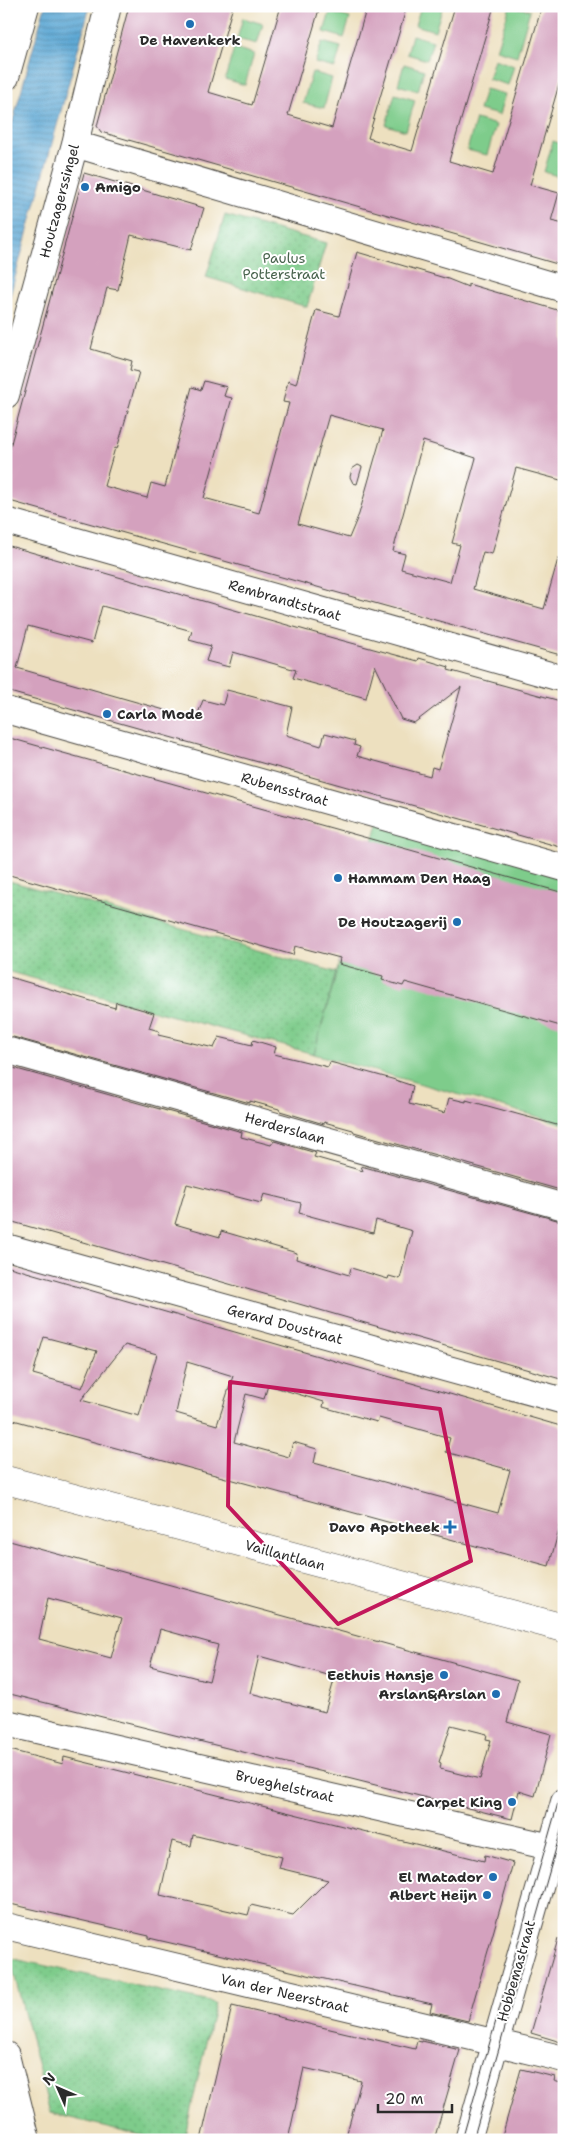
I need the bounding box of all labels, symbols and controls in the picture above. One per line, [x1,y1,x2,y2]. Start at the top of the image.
marker: De Havenkerk [184,18,196,30]
place label: De Havenkerk [139,31,241,49]
street label: Houtzagerssingel [35,141,83,260]
place label: Amigo [95,178,141,196]
marker: Amigo [79,181,91,193]
park label: Paulus Potterstraat [243,249,325,283]
street label: Rembrandtstraat [226,575,344,625]
place label: Carla Mode [117,705,203,723]
marker: Carla Mode [101,708,113,720]
street label: Rubensstraat [239,768,331,810]
place label: Hammam Den Haag [348,869,491,887]
marker: Hammam Den Haag [332,872,344,884]
place label: De Houtzagerij [338,913,447,931]
marker: De Houtzagerij [451,916,463,928]
street label: Herderslaan [243,1108,328,1148]
street label: Gerard Doustraat [225,1300,345,1348]
place label: Davo Apotheek [329,1518,440,1536]
marker: Davo Apotheek [444,1521,456,1533]
street label: Vaillantlaan [243,1536,327,1574]
place label: Eethuis Hansje [327,1666,434,1684]
marker: Eethuis Hansje [438,1669,450,1681]
place label: Arslan&Arslan [379,1685,486,1703]
marker: Arslan&Arslan [490,1688,502,1700]
street label: Brueghelstraat [234,1766,336,1806]
place label: Carpet King [416,1793,502,1811]
marker: Carpet King [506,1796,518,1808]
place label: El Matador [398,1868,483,1886]
marker: El Matador [487,1871,499,1883]
place label: Albert Heijn [389,1886,477,1904]
marker: Albert Heijn [481,1889,493,1901]
street label: Hobbemastraat [493,1918,539,2024]
street label: Van der Neerstraat [219,1969,351,2017]
north arrow [32,2064,82,2114]
text: N [39,2069,59,2089]
scale bar [378,2081,451,2113]
text: 20 m [385,2089,424,2109]

